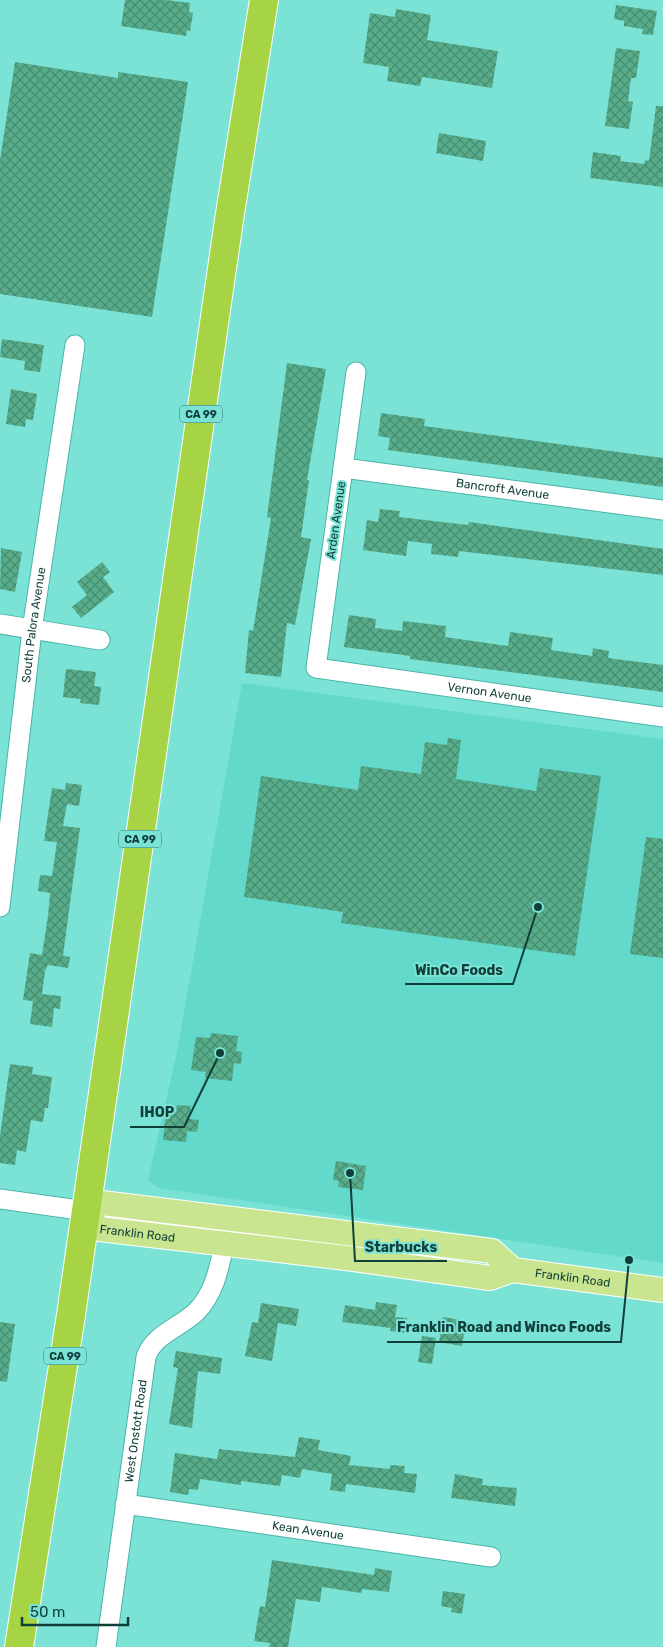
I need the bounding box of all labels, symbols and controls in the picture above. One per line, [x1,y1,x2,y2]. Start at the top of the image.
road number: CA 99 [180,406,222,422]
street label: Bancroft Avenue [455,476,550,502]
street label: Arden Avenue [324,480,348,560]
street label: South Palora Avenue [19,566,48,683]
street label: Vernon Avenue [447,680,533,705]
road number: CA 99 [119,831,161,848]
callout: WinCo Foods [405,955,513,984]
text: WinCo Foods [415,962,503,979]
callout: IHOP [130,1098,184,1127]
text: IHOP [140,1104,175,1121]
street label: Franklin Road [99,1222,176,1245]
callout: Starbucks [355,1232,447,1261]
text: Starbucks [365,1239,437,1256]
street label: Franklin Road [534,1266,611,1290]
callout: Franklin Road and Winco Foods [387,1313,621,1342]
text: Franklin Road and Winco Foods [397,1319,611,1336]
road number: CA 99 [44,1348,86,1364]
street label: West Onstott Road [122,1379,150,1483]
street label: Kean Avenue [271,1518,345,1543]
scale bar [22,1594,129,1626]
text: 50 m [30,1603,65,1621]

